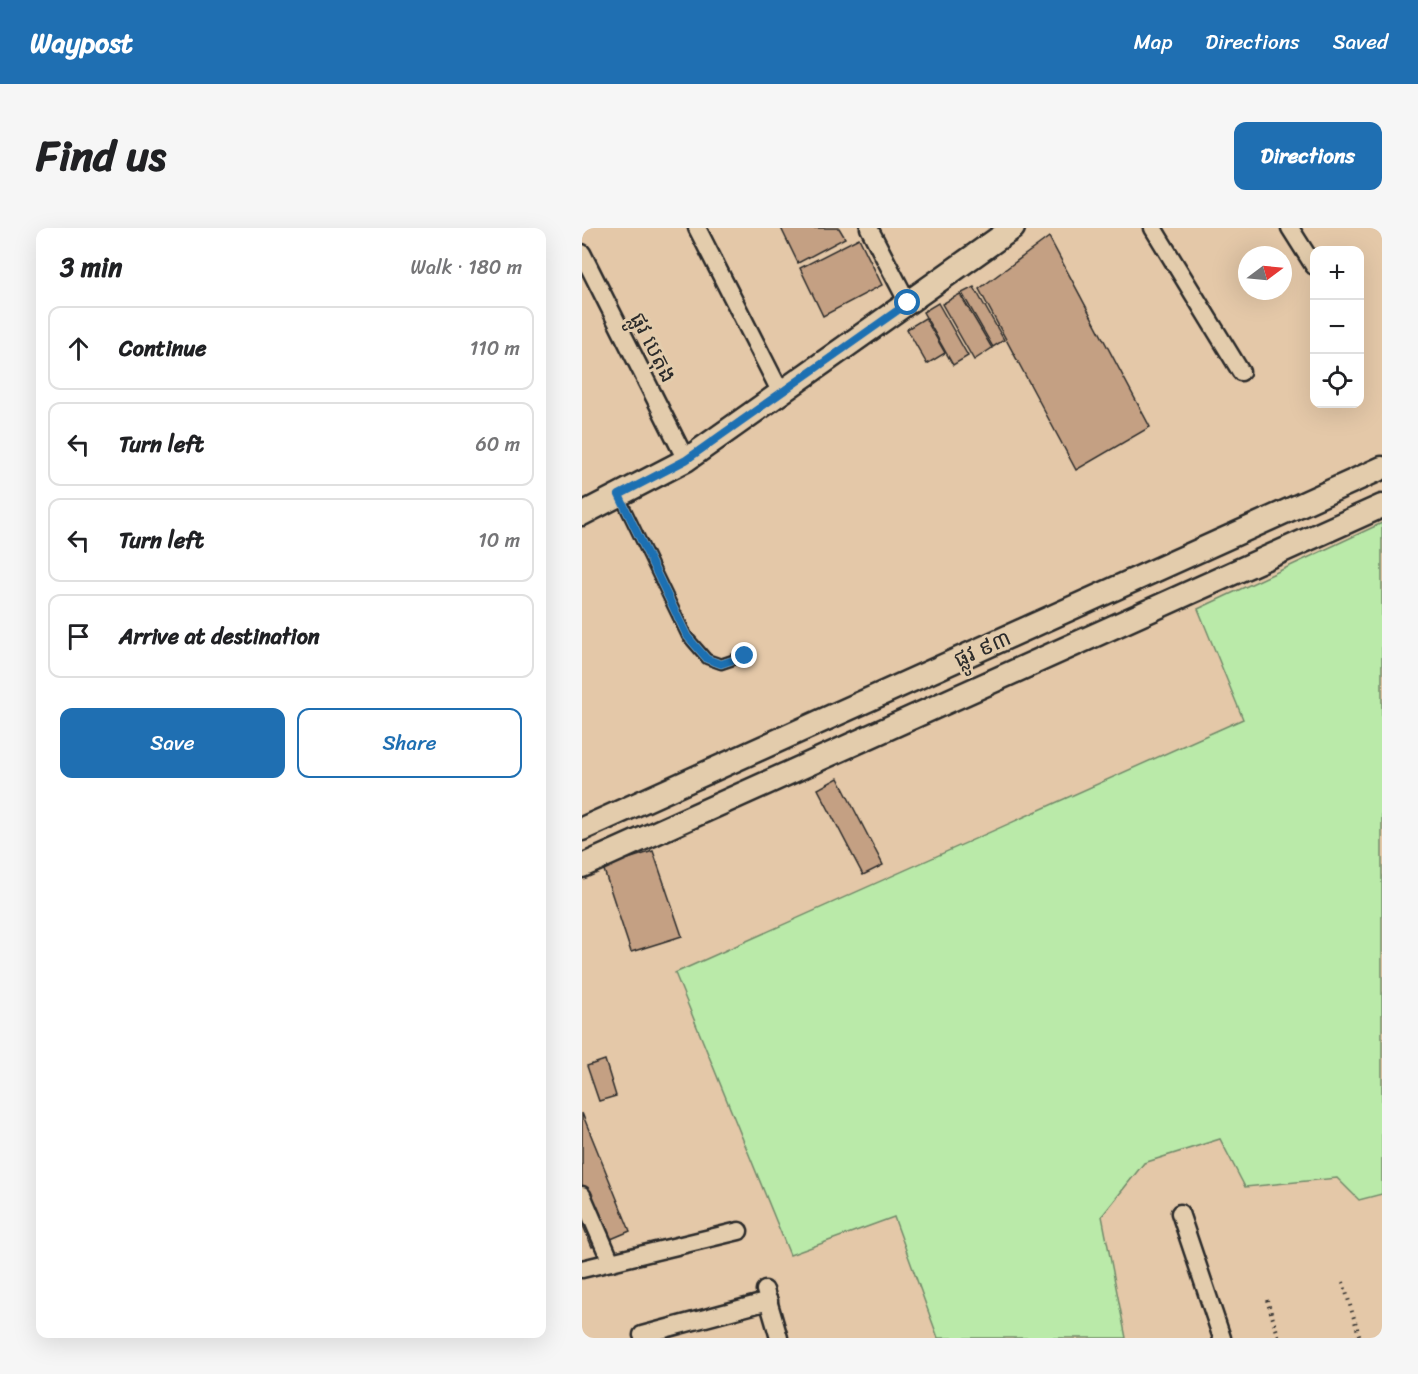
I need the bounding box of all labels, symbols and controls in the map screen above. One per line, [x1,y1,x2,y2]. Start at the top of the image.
text: Waypost [30,18,133,67]
text: Map [1134,23,1172,61]
text: Directions [1205,23,1300,61]
text: Saved [1333,23,1388,61]
text: Find us [36,119,166,193]
button: Directions [1234,122,1382,190]
text: 3 min [60,244,122,290]
north arrow [1238,246,1292,300]
map controls [1310,246,1364,408]
button: + [1310,246,1364,300]
text: Walk · 180 m [411,250,522,285]
route start [894,289,920,315]
button: − [1310,300,1364,354]
street label: ផ្លូវ បេតុង [619,305,688,390]
text: Continue [119,329,207,368]
text: 110 m [470,331,520,366]
icon: ahead [62,332,95,365]
button: locate [1310,354,1364,408]
text: Turn left [119,425,204,464]
text: 60 m [475,427,520,462]
icon: left [62,428,95,461]
text: Turn left [119,521,204,560]
text: 10 m [478,523,520,558]
icon: left [62,524,95,557]
text: Arrive at destination [119,617,320,656]
street label: ផ្លូវ ៩៣ [947,618,1018,679]
icon: arrive [62,620,95,653]
route end [731,642,757,668]
button: Save [60,708,285,778]
button: Share [297,708,522,778]

